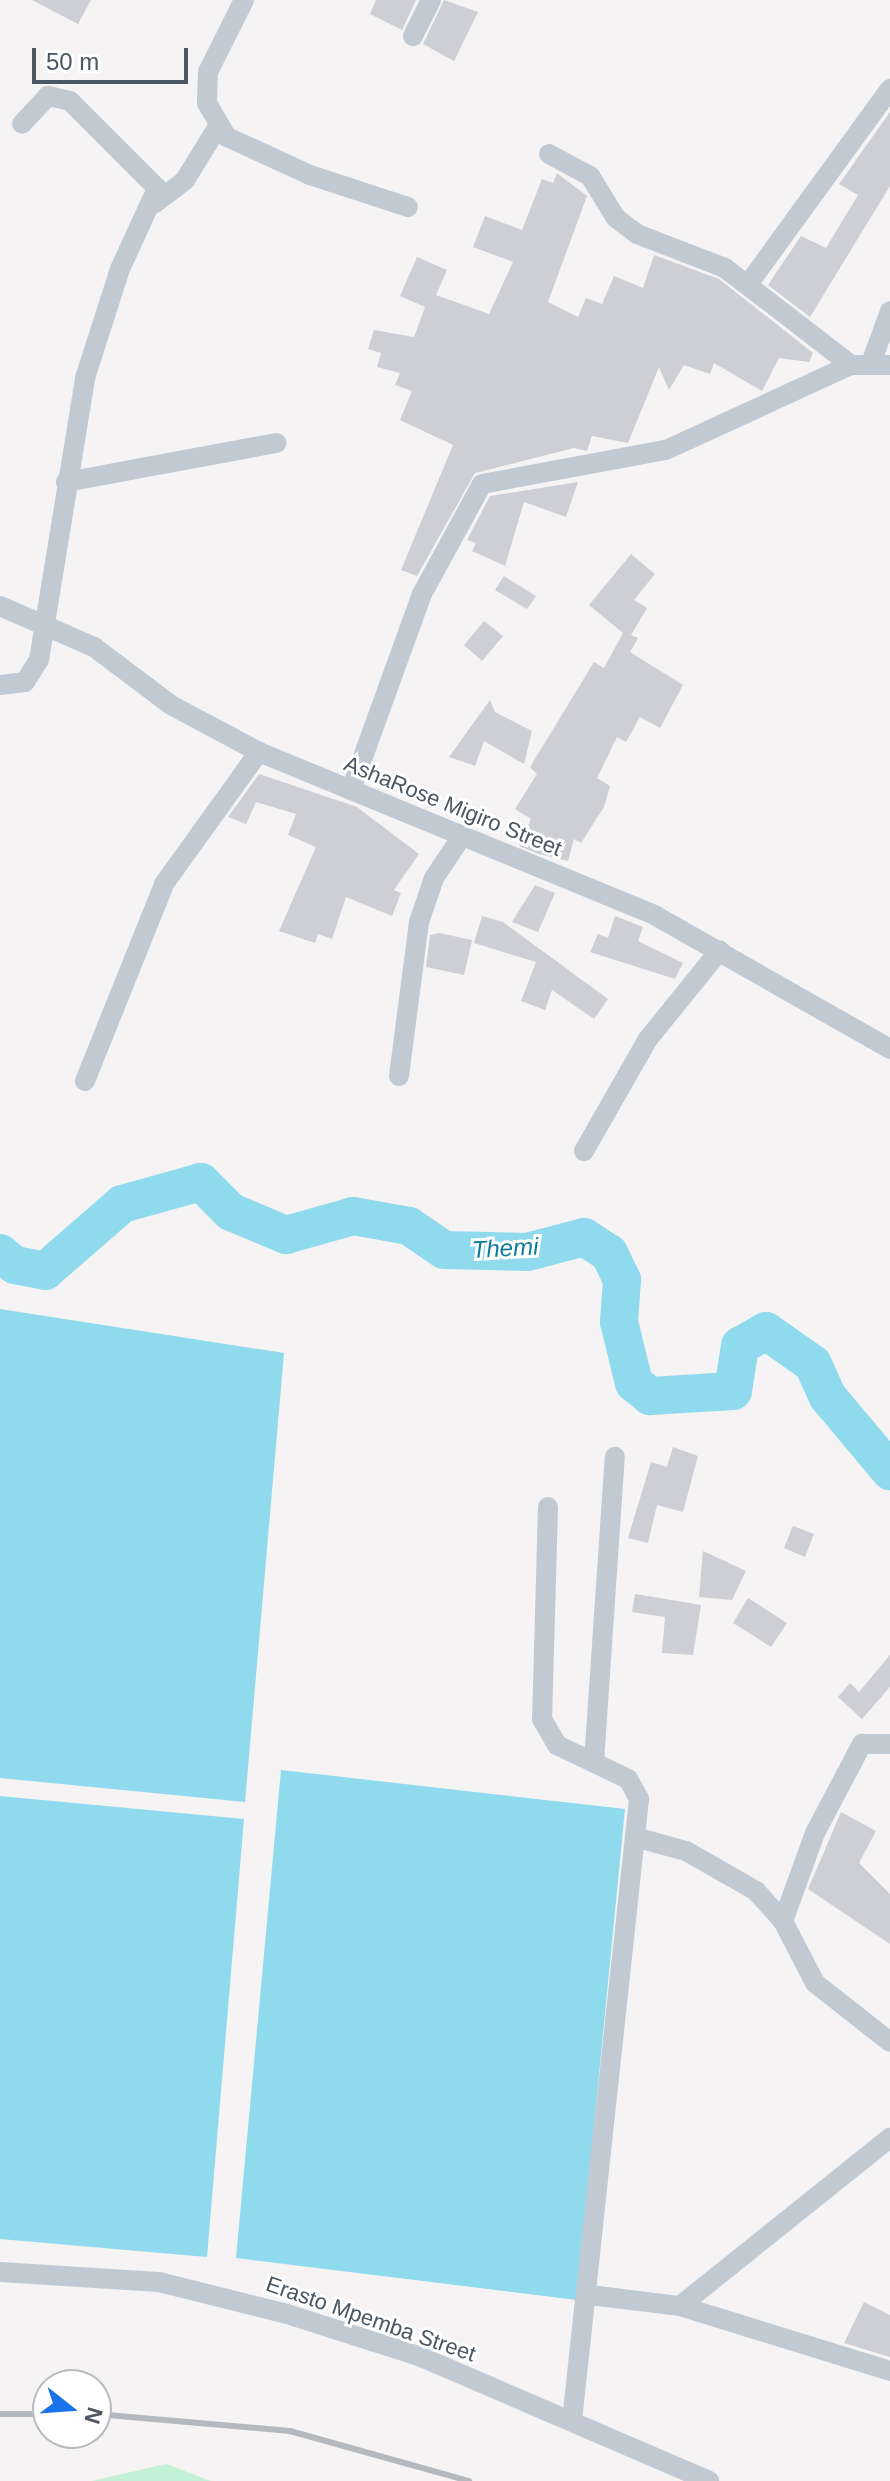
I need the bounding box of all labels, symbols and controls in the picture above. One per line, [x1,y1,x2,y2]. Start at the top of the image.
scale bar [36,32,192,82]
text: 50 m [46,48,99,75]
street label: AshaRose Migiro Street [340,750,566,862]
water label: Themi [471,1232,539,1264]
street label: Erasto Mpemba Street [263,2271,479,2367]
north arrow [32,2369,112,2449]
text: N [79,2404,108,2427]

